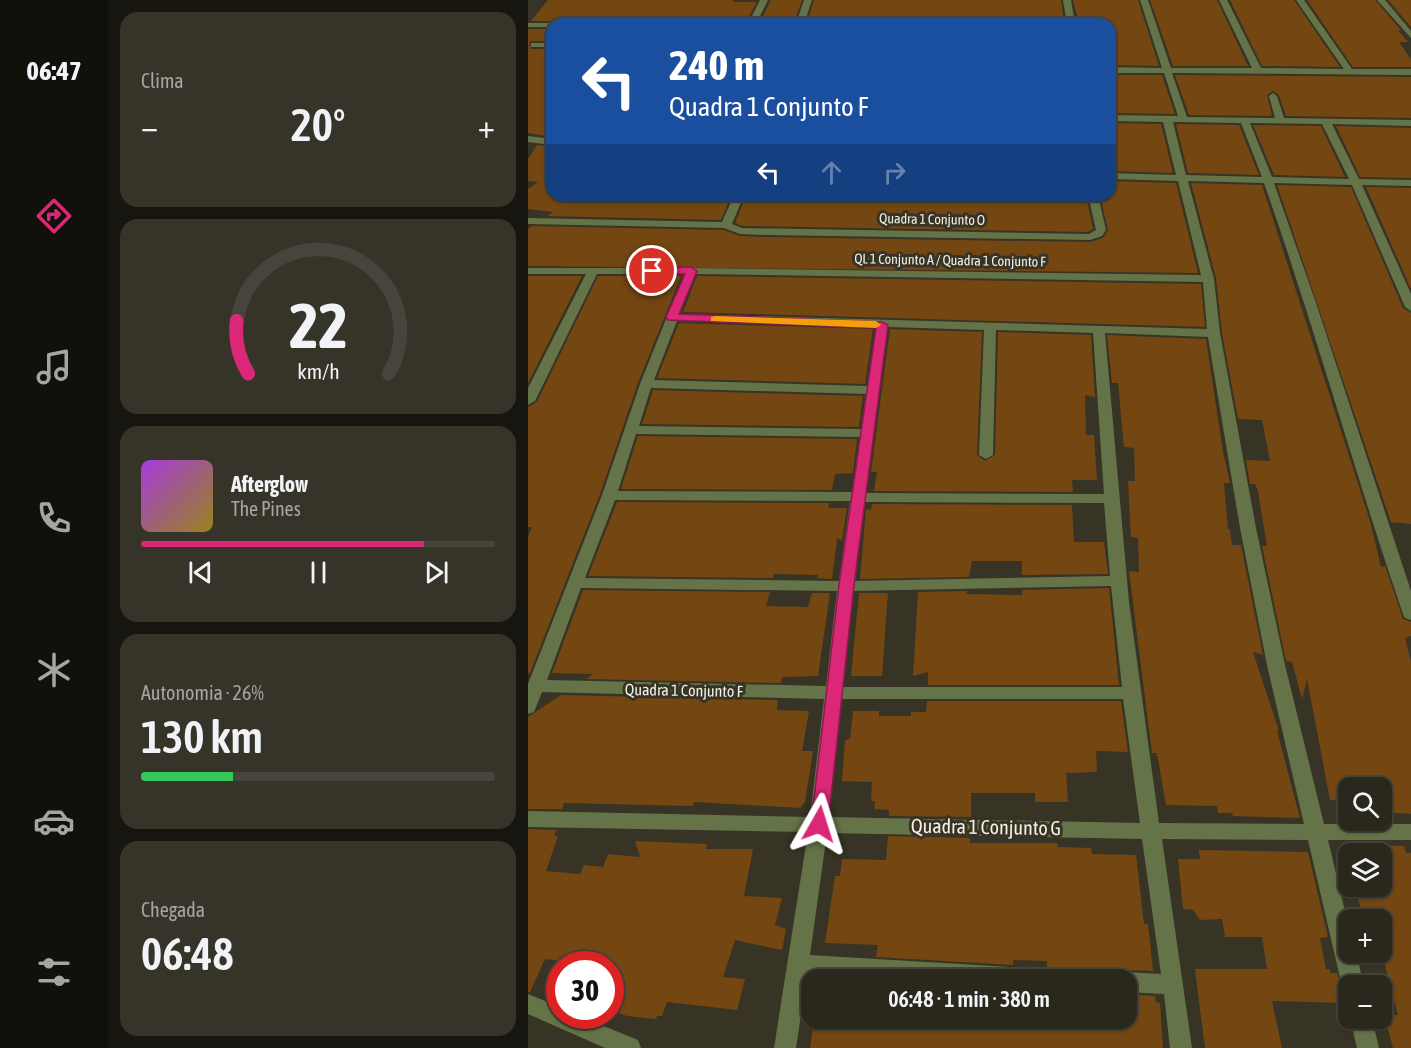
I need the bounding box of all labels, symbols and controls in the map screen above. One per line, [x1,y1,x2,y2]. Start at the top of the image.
text: 240 m [669,41,764,89]
icon: left [570,42,648,120]
text: 06:47 [26,55,82,86]
text: Clima [141,69,184,92]
text: Quadra 1 Conjunto F [669,91,868,122]
text: 20° [291,99,345,151]
text: − [141,107,158,145]
text: + [478,107,495,145]
icon: left [752,156,785,189]
icon: ahead [815,156,848,189]
icon: right [878,156,911,189]
icon: directions [33,195,75,237]
street label: Quadra 1 Conjunto O [879,210,985,228]
pin [626,245,677,296]
street label: QL 1 Conjunto A / Quadra 1 Conjunto F [854,250,1046,270]
icon: arrive [635,254,668,287]
text: 22 [289,290,347,361]
icon: music [33,346,75,388]
text: km/h [297,359,339,384]
text: Afterglow [231,471,308,497]
icon: phone [33,497,75,539]
text: The Pines [231,497,301,520]
icon: previous [184,556,217,589]
icon: pause [302,556,335,589]
icon: next [420,556,453,589]
icon: climate [33,649,75,691]
street label: Quadra 1 Conjunto F [625,680,744,701]
text: Autonomia · 26% [141,681,264,704]
text: 130 km [141,711,263,763]
map controls [1338,777,1392,1029]
button: search [1338,777,1392,831]
position arrow [787,792,851,856]
icon: car [33,800,75,842]
street label: Quadra 1 Conjunto G [911,814,1061,839]
button: layers [1338,843,1392,897]
text: Chegada [141,898,205,921]
button: + [1338,909,1392,963]
text: 06:48 [141,928,234,980]
icon: filters [33,951,75,993]
speed limit sign: 30 [546,951,624,1029]
button: − [1338,975,1392,1029]
text: 06:48 · 1 min · 380 m [888,986,1050,1012]

